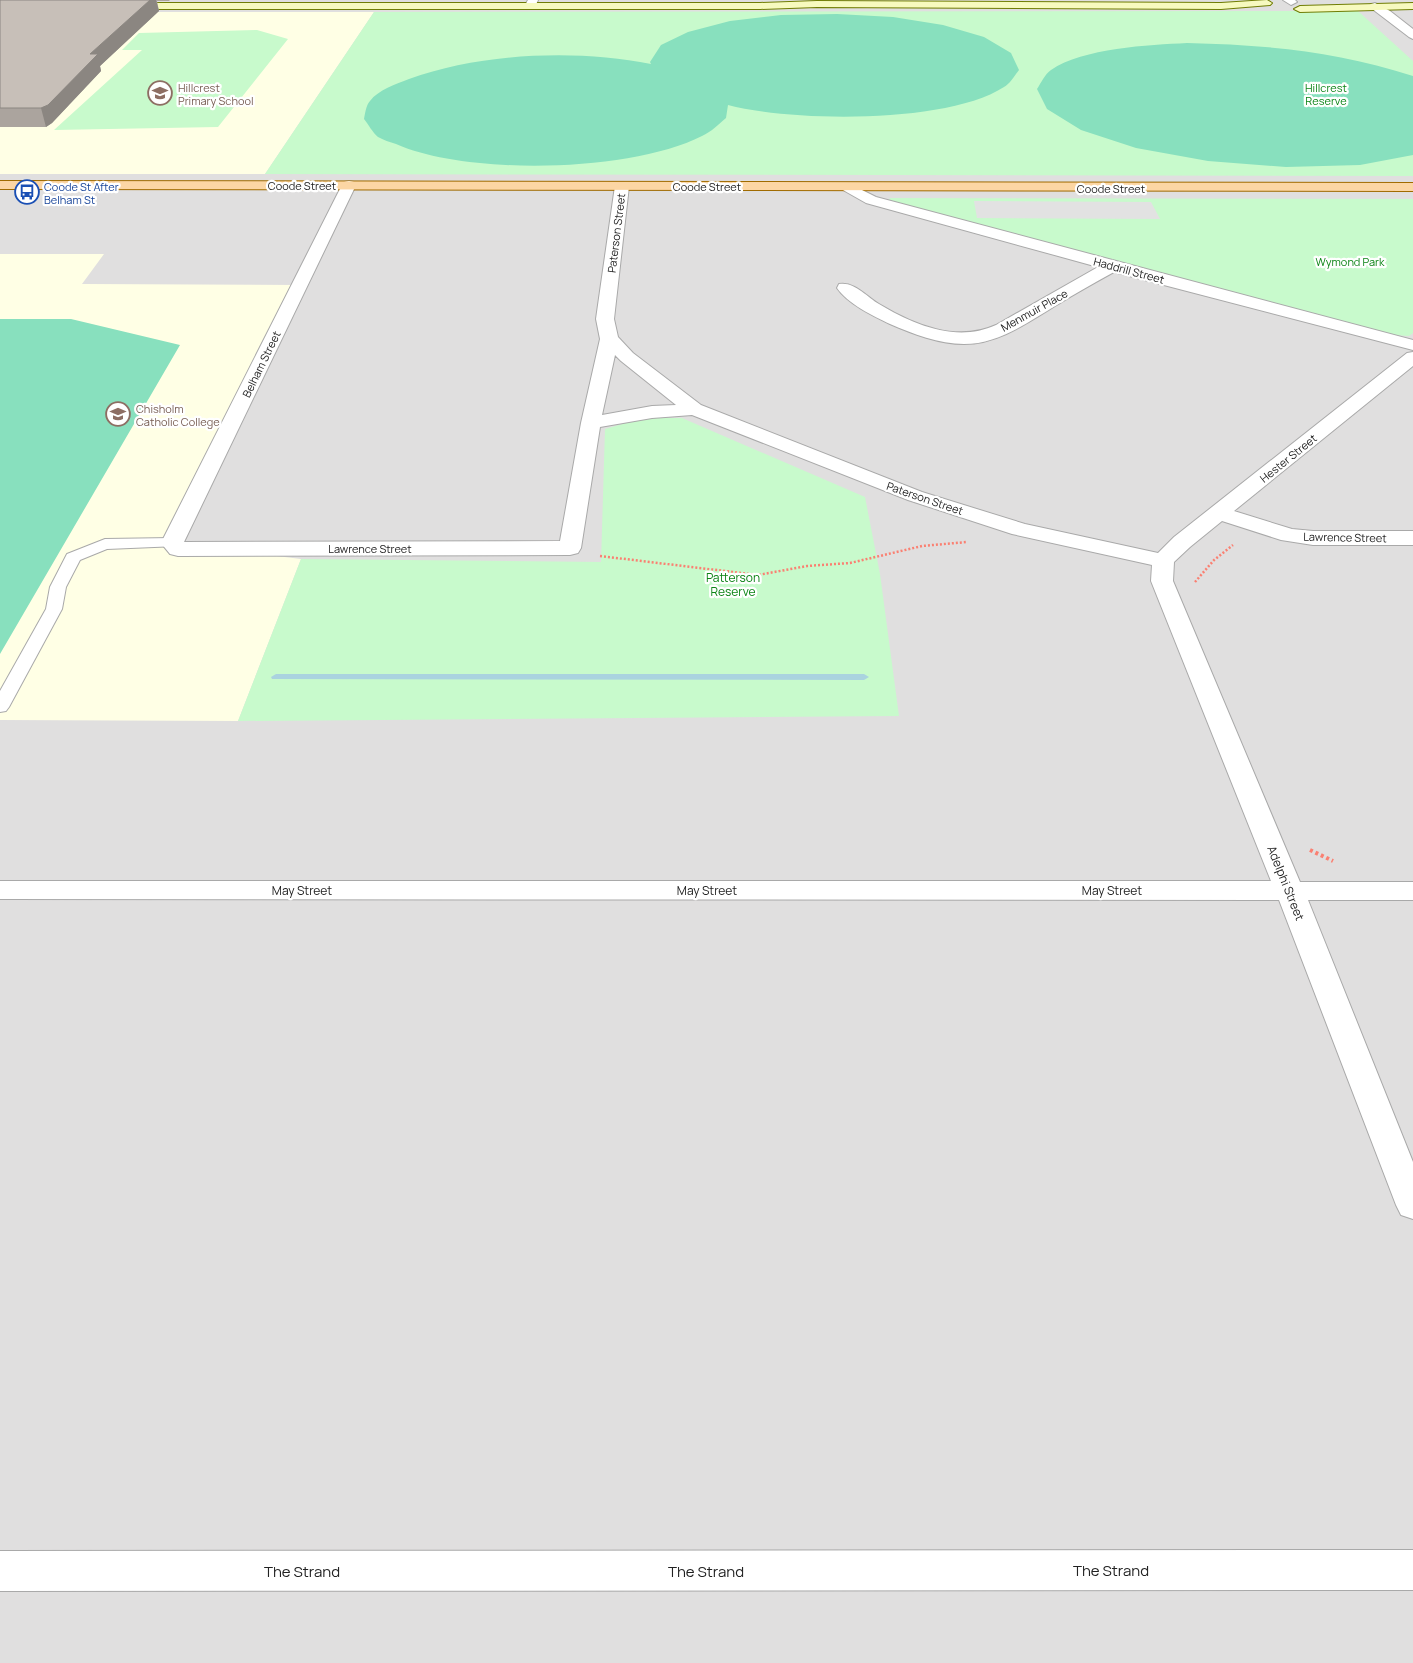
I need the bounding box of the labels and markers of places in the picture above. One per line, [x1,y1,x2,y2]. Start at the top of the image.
school or university icon: Hillcrest Primary School [147,80,173,106]
place label: Hillcrest Primary School [178,80,254,108]
bus stop icon: Coode St After Belham St [14,179,40,205]
place label: Coode St After Belham St [44,179,119,207]
school or university icon: Chisholm Catholic College [105,401,131,427]
place label: Chisholm Catholic College [136,401,220,429]

